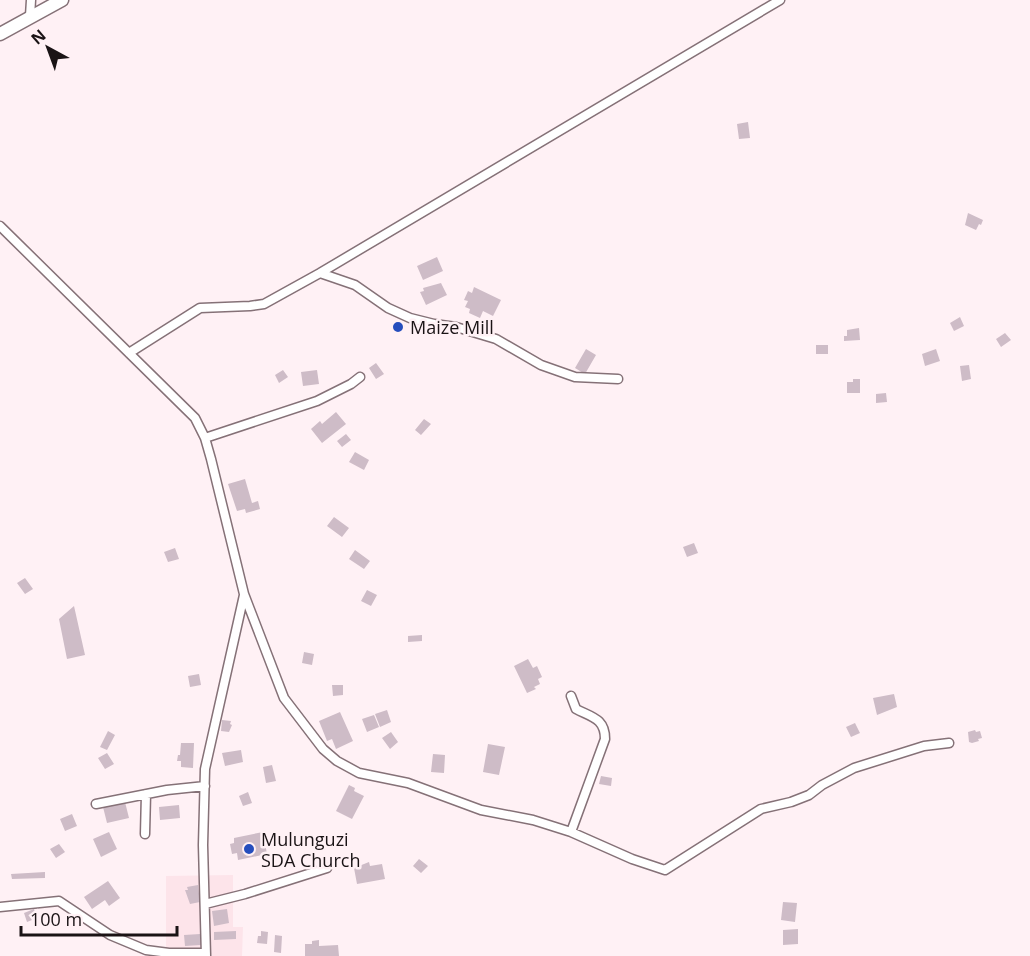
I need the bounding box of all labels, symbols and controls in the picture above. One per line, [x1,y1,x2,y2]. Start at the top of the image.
north arrow [18,18,78,78]
text: N [26,24,50,49]
place label: Maize Mill [410,315,494,339]
marker: Maize Mill [391,320,405,334]
place label: Mulunguzi SDA Church [261,827,360,872]
marker: Mulunguzi SDA Church [242,842,256,856]
scale bar [21,899,177,937]
text: 100 m [30,907,82,931]

